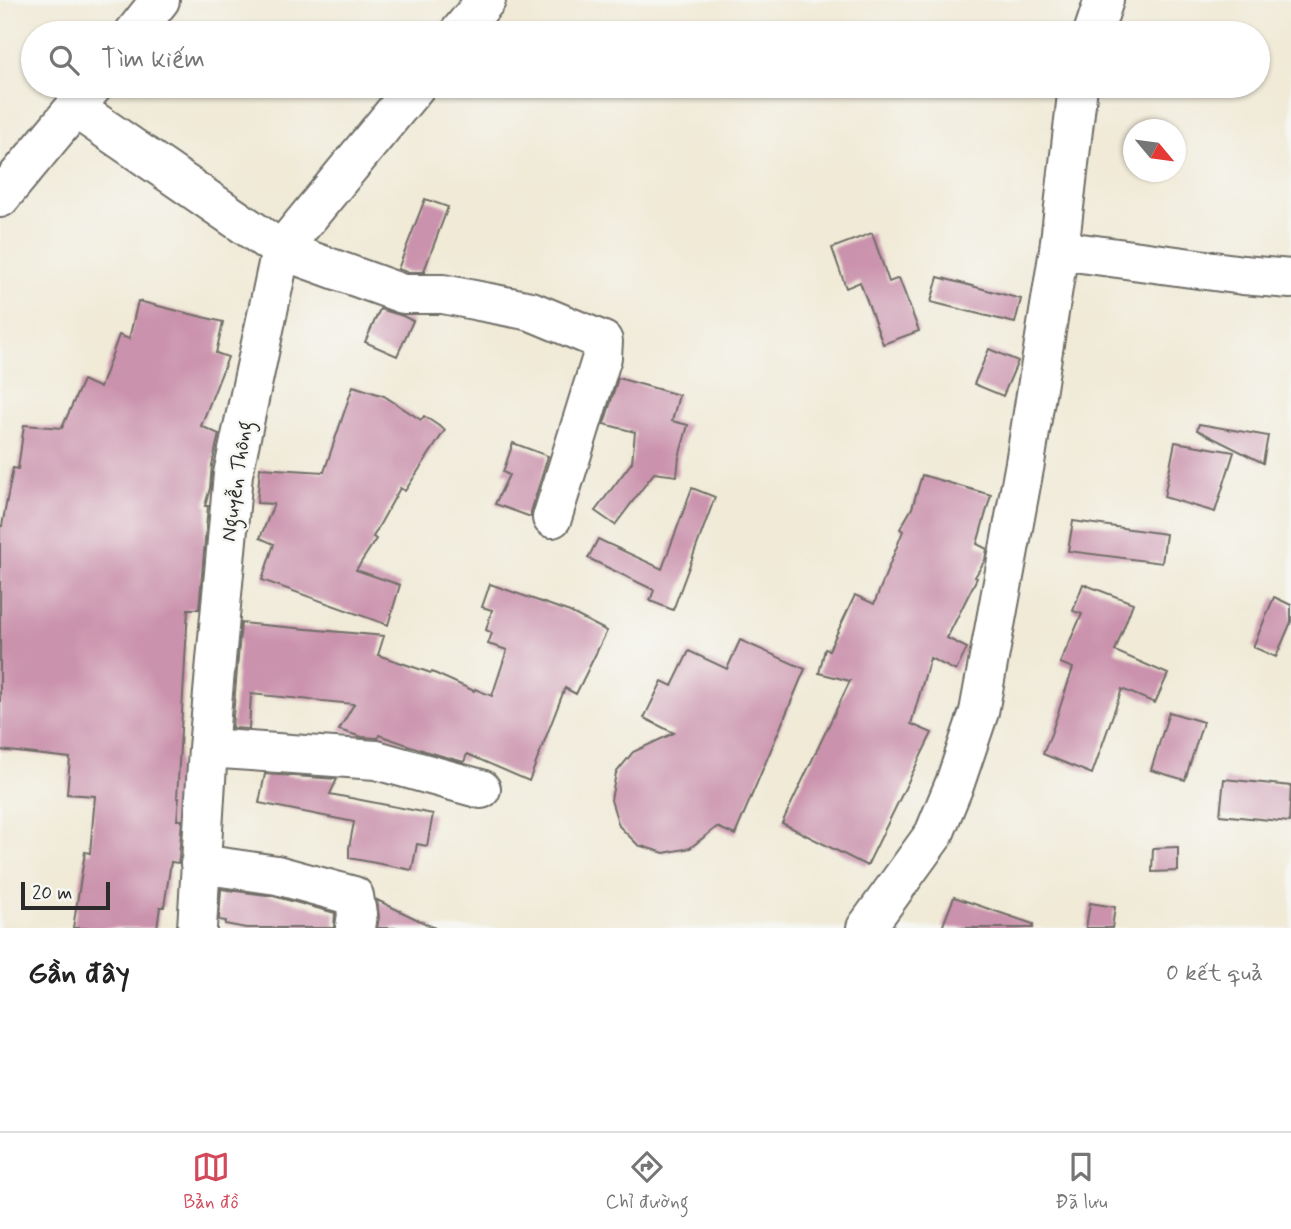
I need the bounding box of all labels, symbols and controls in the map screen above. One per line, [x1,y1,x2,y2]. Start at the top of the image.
search box [21,21,1270,98]
icon: search [45,41,83,79]
text: Tìm kiếm [101,43,205,77]
north arrow [1123,119,1186,182]
street label: Nguyễn Thông [215,419,261,544]
scale bar [21,879,110,911]
text: 20 m [32,881,72,906]
text: Gần đây [28,954,130,993]
text: 0 kết quả [1166,959,1263,989]
tab: Bản đồ [183,1148,239,1215]
tab: Chỉ đường [605,1148,689,1215]
tab: Đã lưu [1055,1148,1108,1215]

